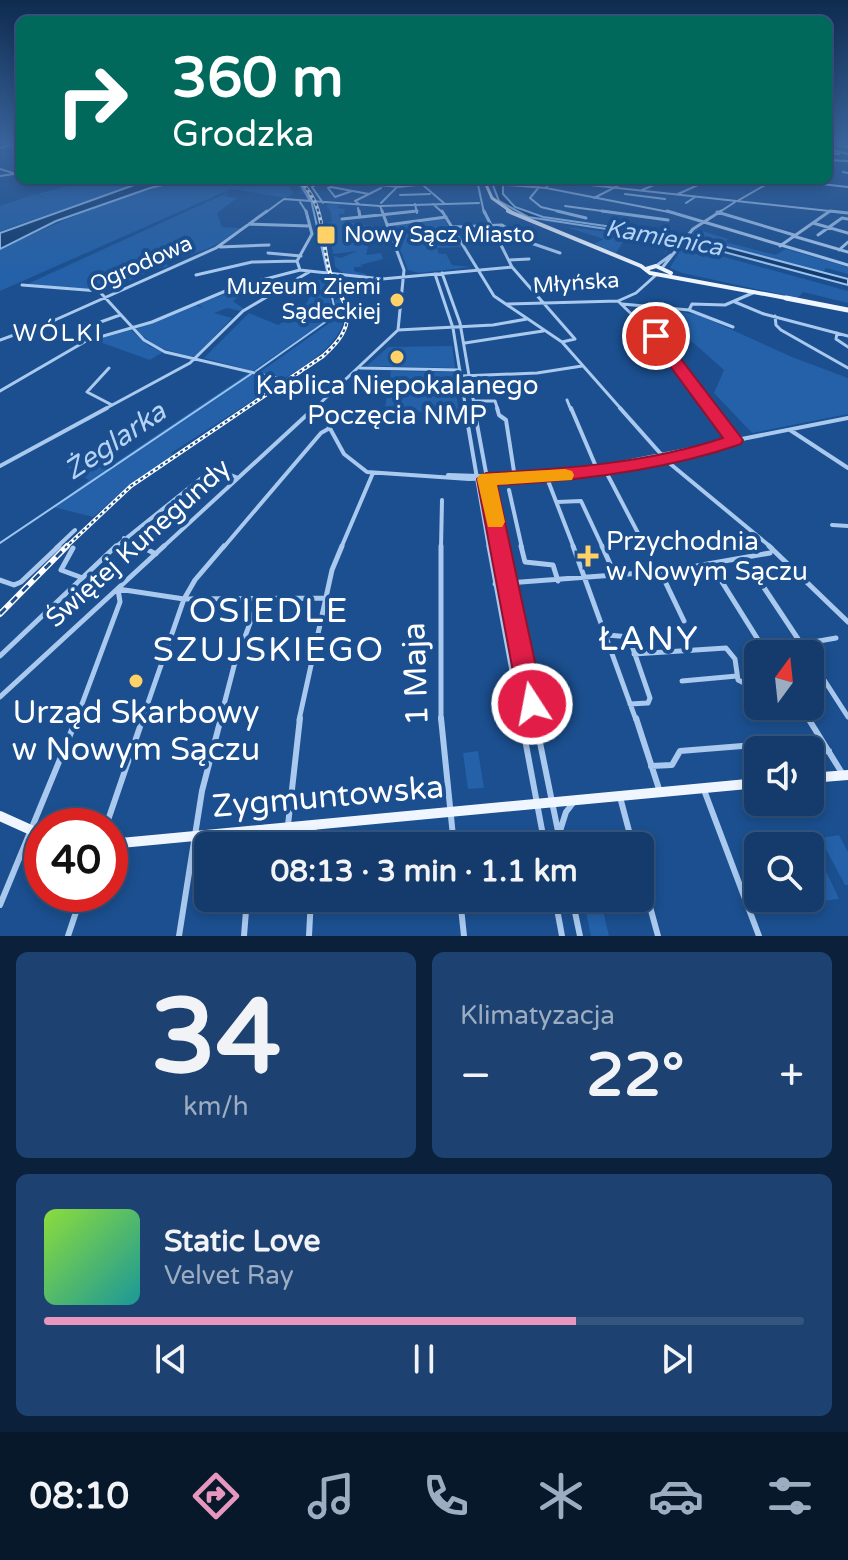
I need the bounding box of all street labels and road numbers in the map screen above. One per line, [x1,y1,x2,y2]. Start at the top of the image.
street label: Ogrodowa [86,230,196,298]
street label: Młyńska [532,267,620,299]
street label: Świętej Kunegundy [39,451,236,634]
street label: 1 Maja [395,622,437,726]
street label: Zygmuntowska [211,768,445,826]

